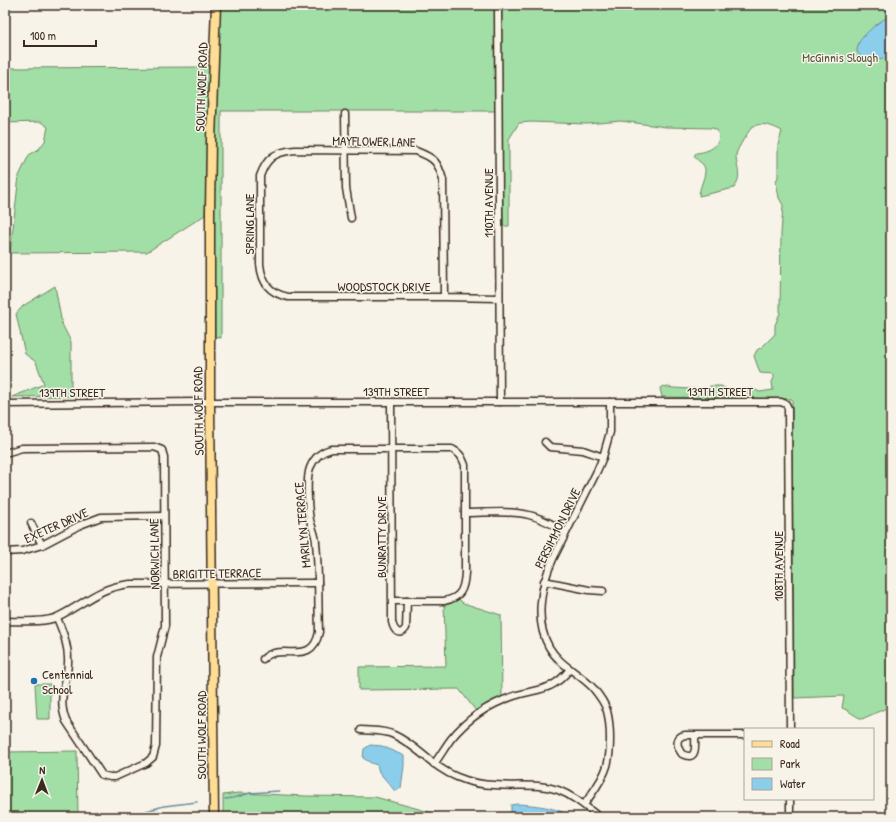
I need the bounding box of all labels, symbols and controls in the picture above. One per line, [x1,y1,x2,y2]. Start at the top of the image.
scale bar [24,22,96,48]
text: 100 m [30,27,56,44]
street label: SOUTH WOLF ROAD [190,41,212,132]
park label: McGinnis Slough [802,48,878,66]
street label: MAYFLOWER LANE [332,131,416,151]
street label: 110TH AVENUE [479,168,497,238]
street label: SPRING LANE [240,193,258,255]
street label: WOODSTOCK DRIVE [337,277,431,295]
street label: SOUTH WOLF ROAD [188,365,208,456]
street label: 139TH STREET [363,382,430,400]
street label: 139TH STREET [687,382,754,400]
street label: 139TH STREET [39,383,106,401]
street label: MARILYN TERRACE [289,481,315,569]
street label: PERSIMMON DRIVE [530,484,584,571]
street label: BUNRATTY DRIVE [372,496,390,578]
street label: EXETER DRIVE [21,503,91,547]
street label: NORWICH LANE [144,518,164,590]
street label: 108TH AVENUE [769,530,787,601]
street label: BRIGITTE TERRACE [173,563,262,583]
place label: Centennial School [42,665,94,698]
marker: Centennial School [29,676,39,686]
street label: SOUTH WOLF ROAD [192,690,210,780]
legend [744,728,874,800]
text: Road [780,735,800,752]
text: Park [780,755,800,772]
north arrow [22,760,62,800]
text: N [39,763,45,777]
text: Water [780,775,806,792]

